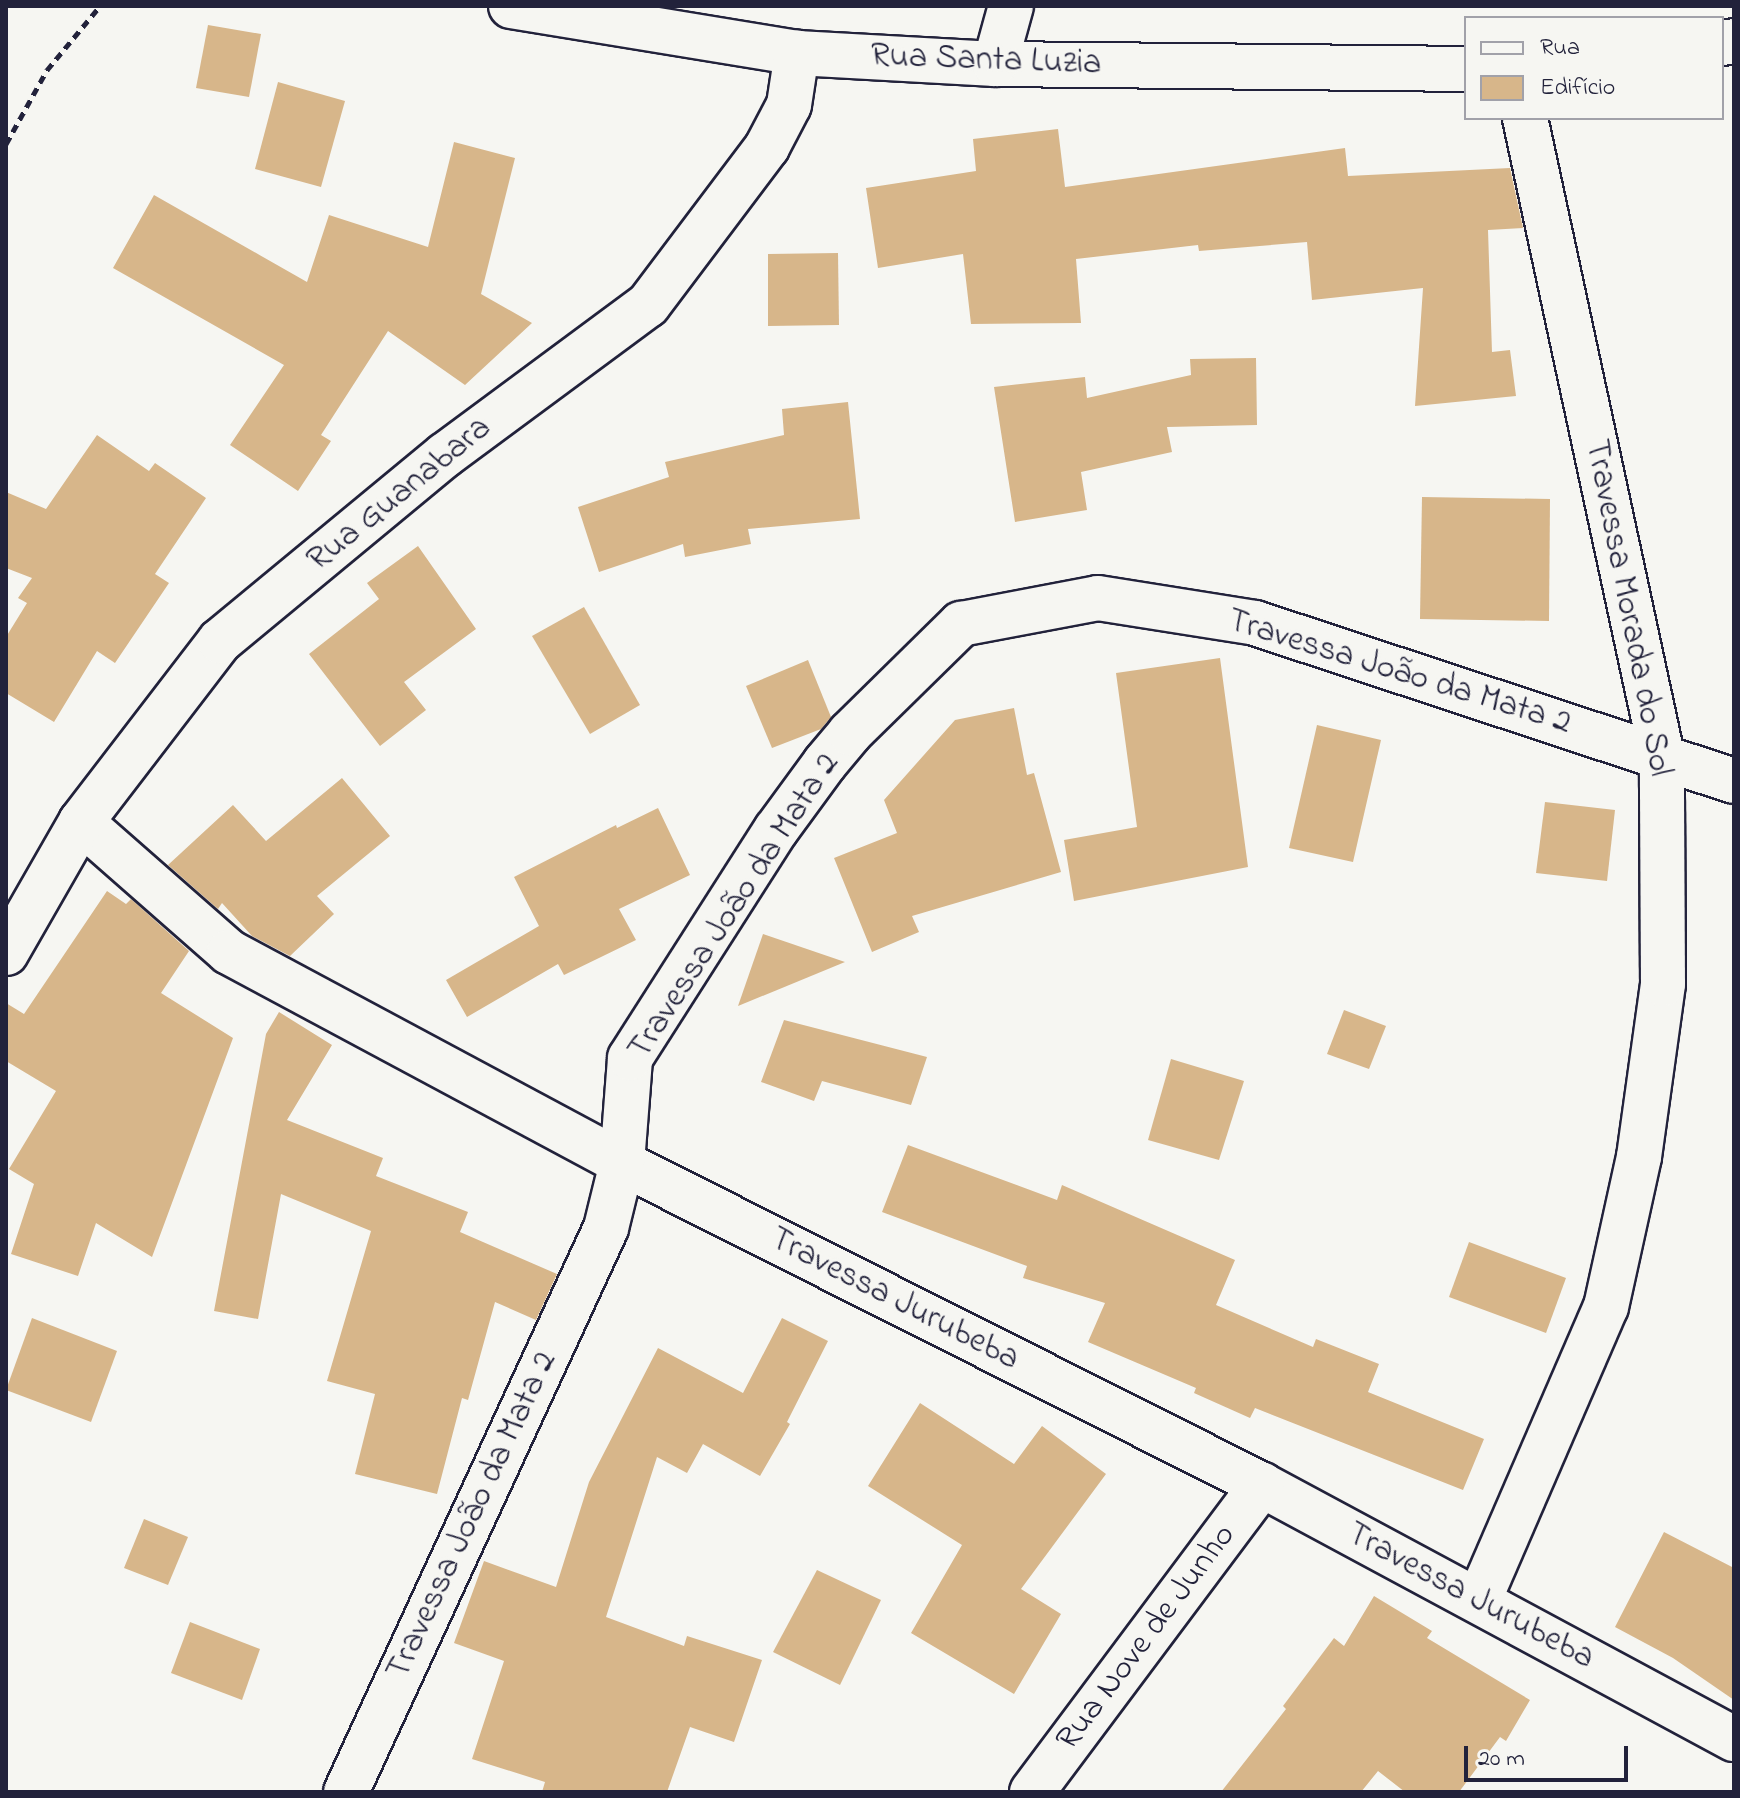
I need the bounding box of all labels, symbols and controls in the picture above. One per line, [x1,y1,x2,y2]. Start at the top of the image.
legend [1464,16,1724,120]
text: Rua [1540,31,1580,66]
street label: Rua Santa Luzia [870,37,1102,85]
text: Edifício [1540,71,1615,106]
street label: Rua Guanabara [300,409,500,581]
street label: Travessa Morada do Sol [1574,436,1680,780]
street label: Travessa João da Mata 2 [1222,601,1576,745]
street label: Travessa João da Mata 2 [621,746,849,1068]
street label: Travessa Jurubeba [762,1220,1026,1380]
street label: Travessa João da Mata 2 [379,1346,567,1686]
street label: Travessa Jurubeba [1339,1515,1601,1679]
street label: Rua Nove de Junho [1049,1517,1245,1759]
scale bar [1468,1730,1632,1780]
text: 20 m [1478,1742,1525,1777]

